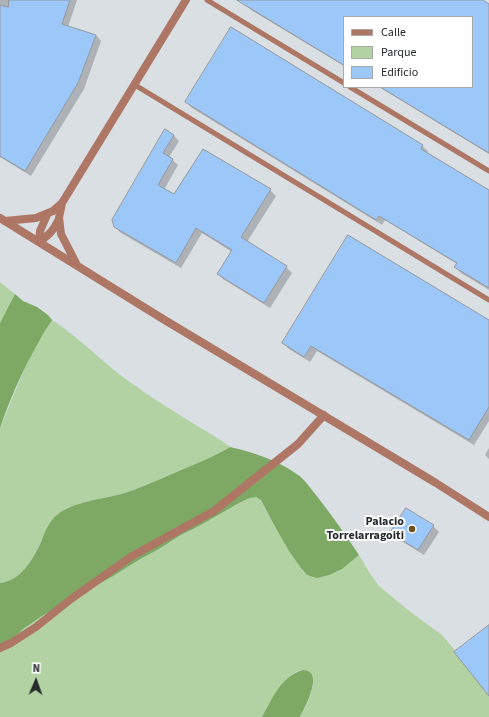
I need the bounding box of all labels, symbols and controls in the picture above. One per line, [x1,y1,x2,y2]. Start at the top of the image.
legend [343,16,473,88]
text: Calle [381,24,406,41]
text: Parque [381,44,417,61]
text: Edificio [381,64,418,81]
place label: Palacio Torrelarragoiti [327,515,404,543]
marker: Palacio Torrelarragoiti [407,524,417,534]
north arrow [16,661,56,701]
text: N [33,661,40,676]

